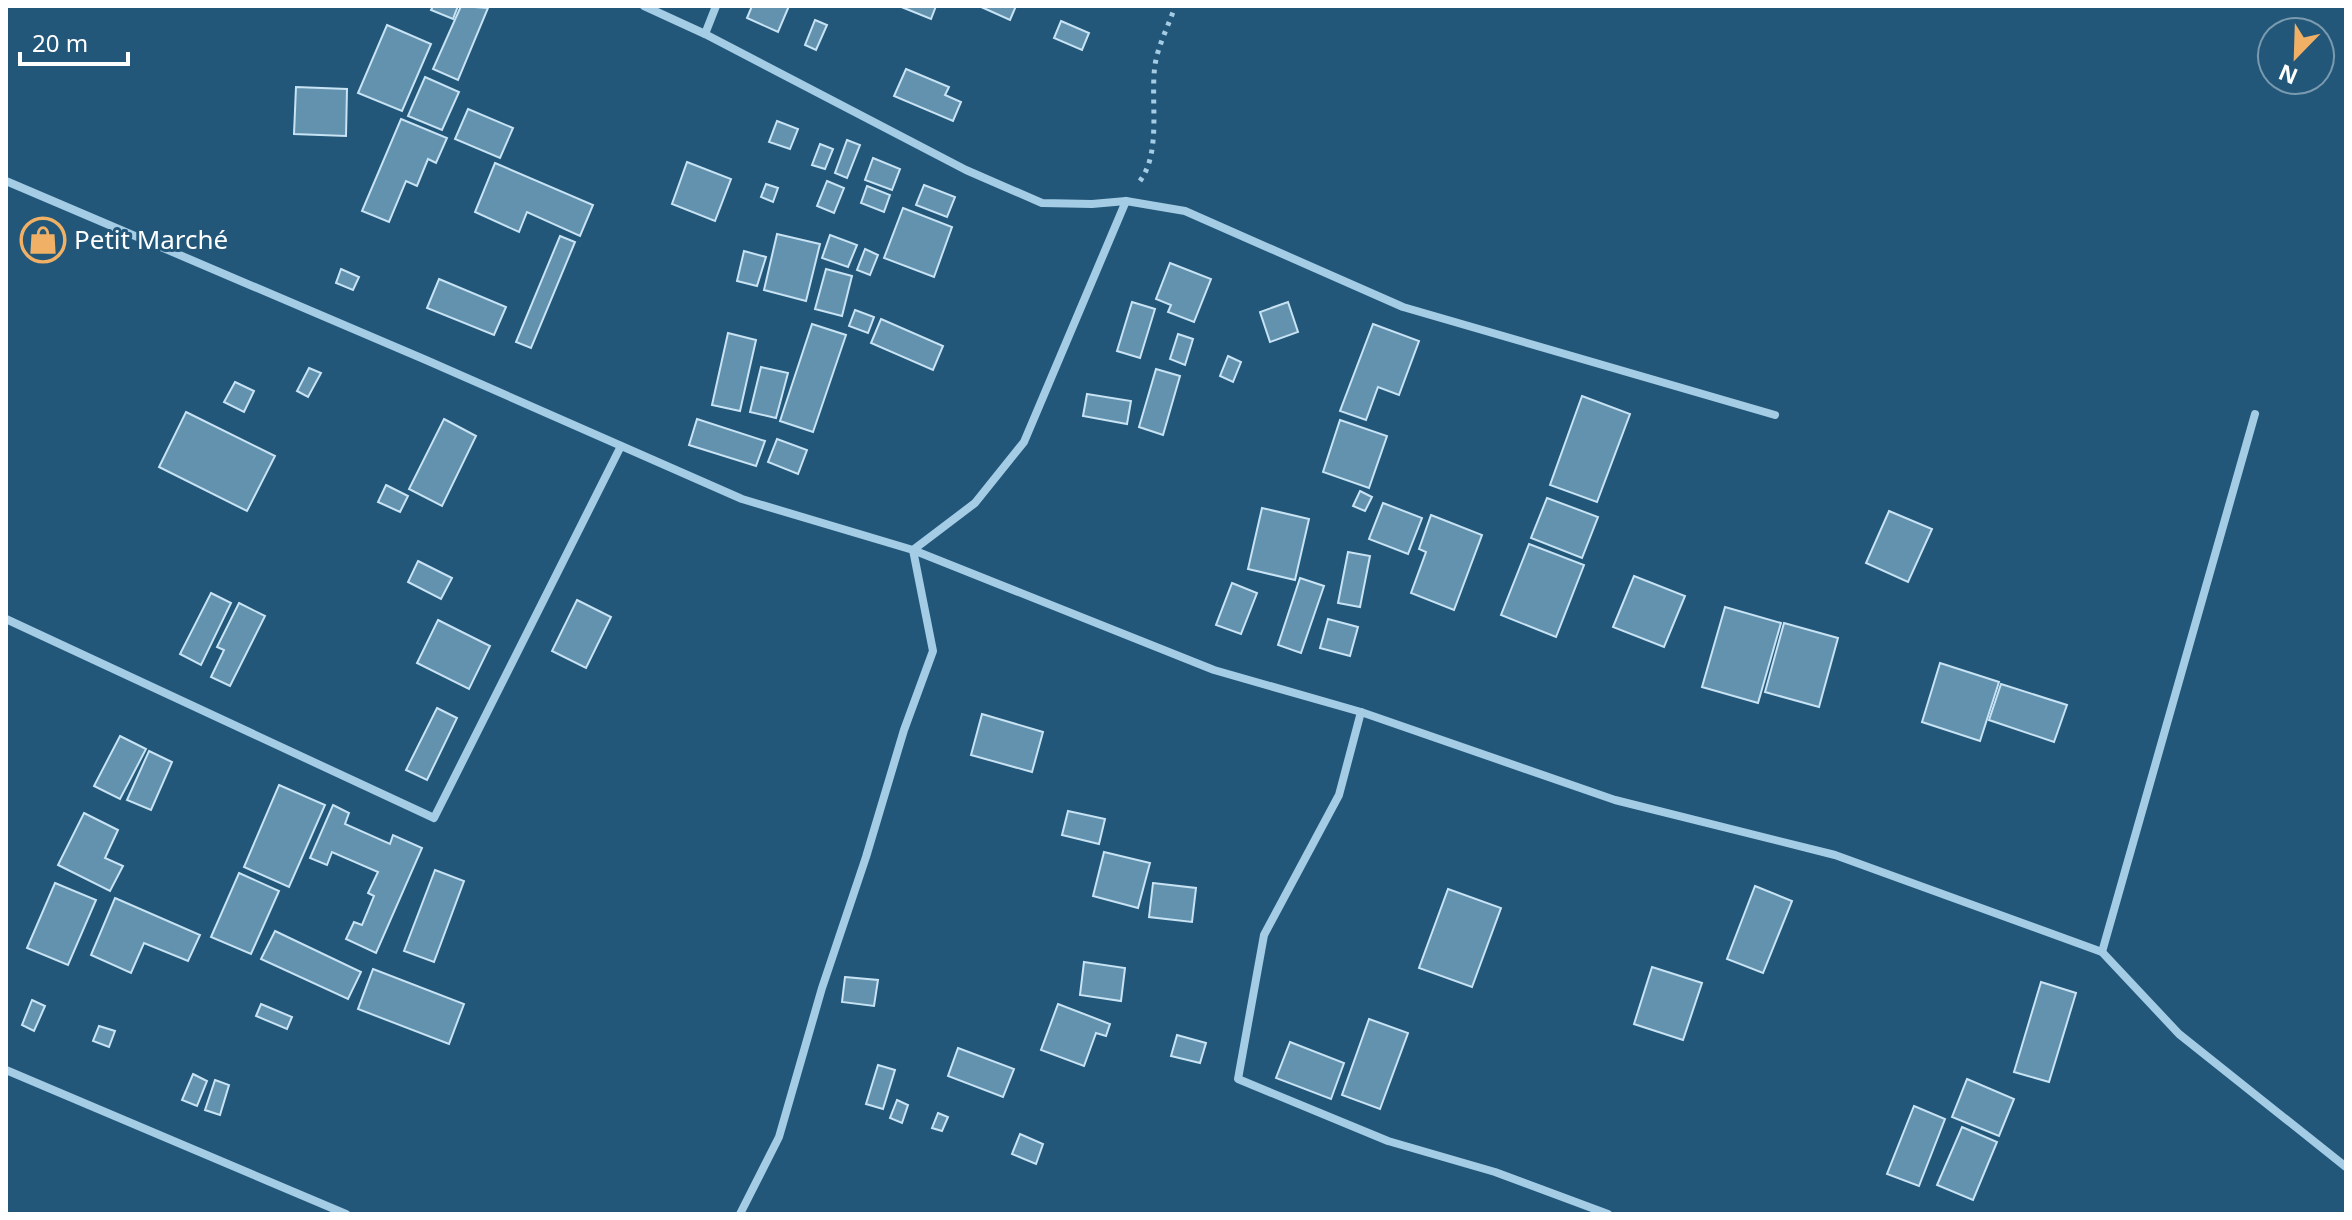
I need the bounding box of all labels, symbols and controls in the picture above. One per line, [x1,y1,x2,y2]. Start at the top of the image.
scale bar [20,16,128,66]
north arrow [2256,16,2336,96]
text: 20 m [32,26,88,59]
text: N [2274,58,2302,93]
shop icon: Petit Marché [19,216,67,264]
place label: Petit Marché [74,221,228,257]

